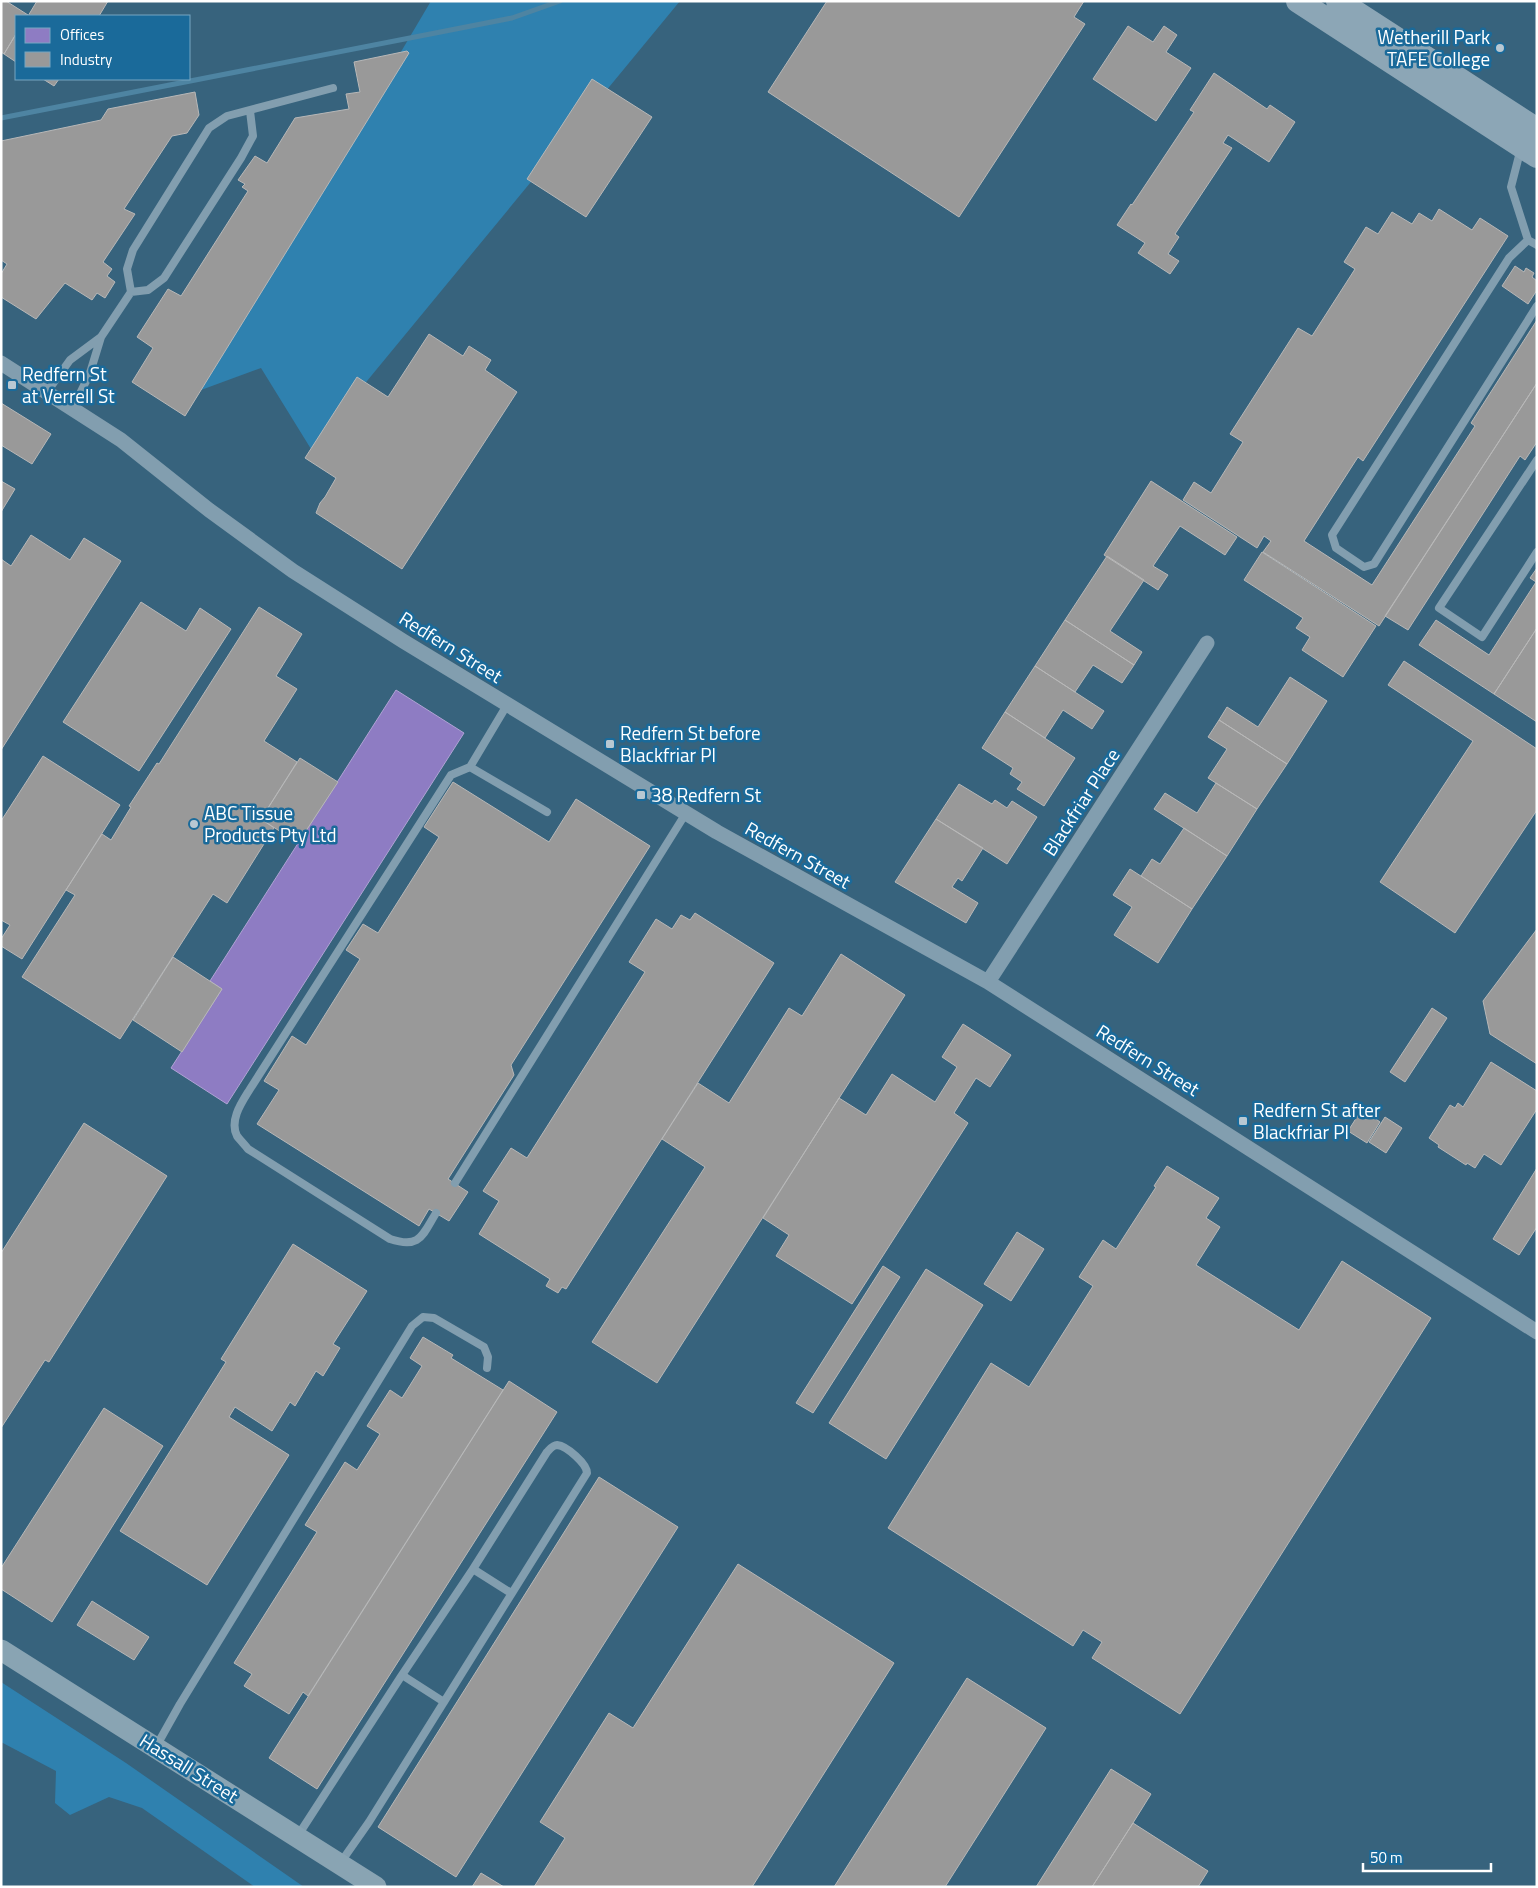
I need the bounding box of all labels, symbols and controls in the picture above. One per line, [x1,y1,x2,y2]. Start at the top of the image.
legend [15,15,190,80]
place label: Wetherill Park TAFE College [1377,22,1490,73]
text: Offices [60,23,104,46]
marker: Wetherill Park TAFE College [1494,42,1506,54]
text: Industry [60,48,112,71]
place label: Redfern St at Verrell St [22,359,115,410]
marker: Redfern St at Verrell St [6,379,18,391]
street label: Redfern Street [394,603,509,690]
place label: Redfern St before Blackfriar Pl [620,718,761,769]
marker: Redfern St before Blackfriar Pl [604,738,616,750]
street label: Blackfriar Place [1035,742,1126,861]
place label: 38 Redfern St [651,780,761,809]
marker: 38 Redfern St [635,789,647,801]
place label: ABC Tissue Products Pty Ltd [204,798,337,849]
street label: Redfern Street [740,814,857,896]
marker: ABC Tissue Products Pty Ltd [188,818,200,830]
street label: Redfern Street [1091,1016,1206,1103]
place label: Redfern St after Blackfriar Pl [1253,1095,1381,1146]
marker: Redfern St after Blackfriar Pl [1237,1115,1249,1127]
street label: Hassall Street [134,1726,244,1810]
scale bar [1363,1840,1490,1872]
text: 50 m [1370,1846,1403,1869]

